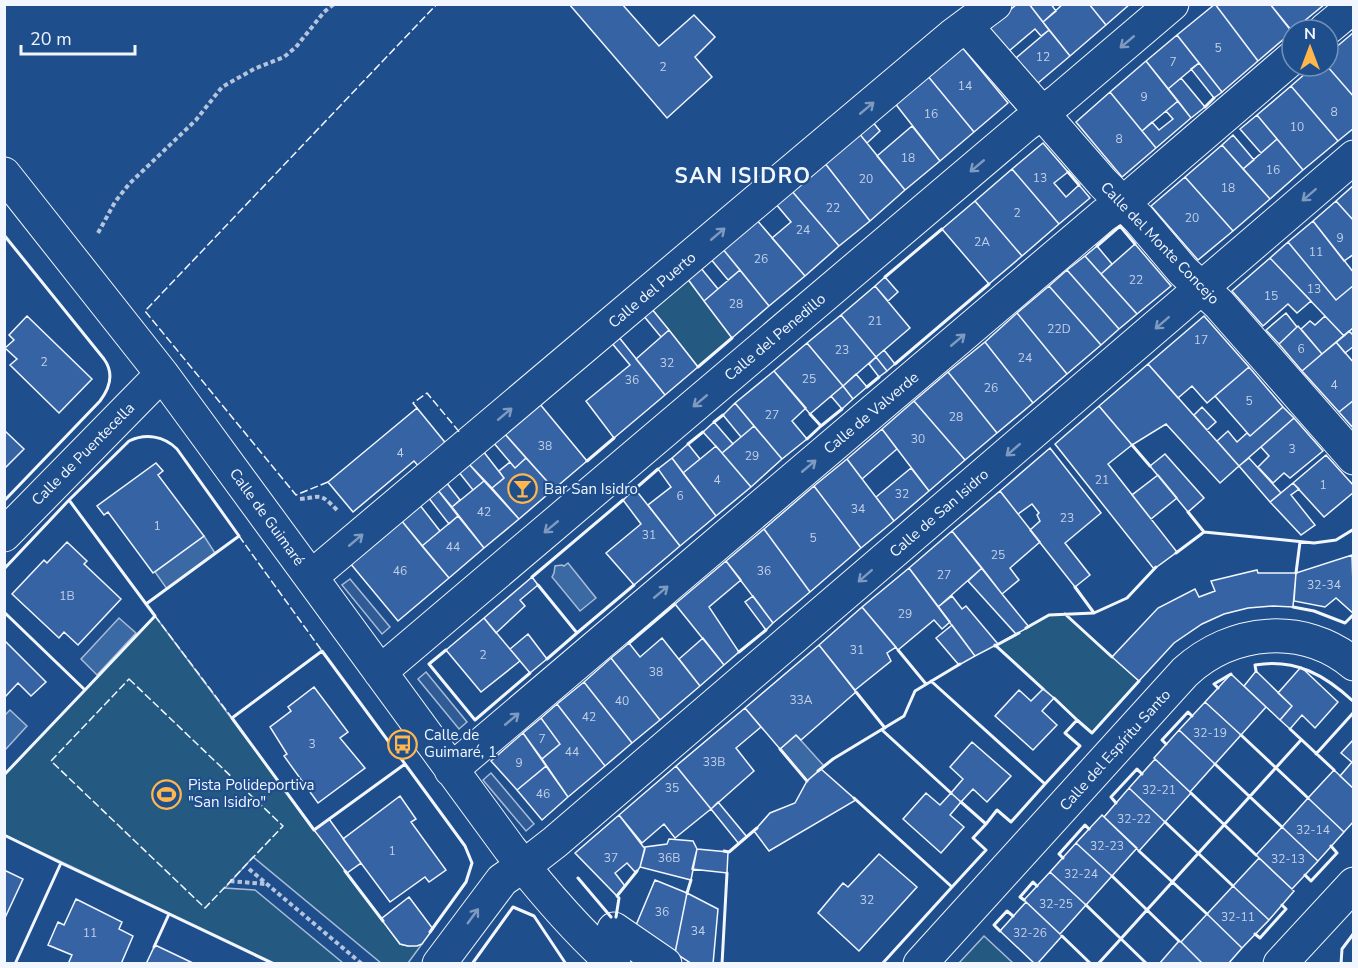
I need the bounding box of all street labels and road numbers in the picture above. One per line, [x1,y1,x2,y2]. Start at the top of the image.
street label: Calle del Monte Concejo [1096,177,1224,309]
street label: Calle del Puerto [604,247,700,333]
street label: Calle del Penedillo [720,289,830,385]
street label: Calle de Valverde [819,367,923,459]
street label: Calle de Puentecella [27,398,139,510]
street label: Calle de Guimaré [225,464,309,570]
street label: Calle de San Isidro [885,464,993,562]
street label: Calle del Espíritu Santo [1055,685,1175,815]

